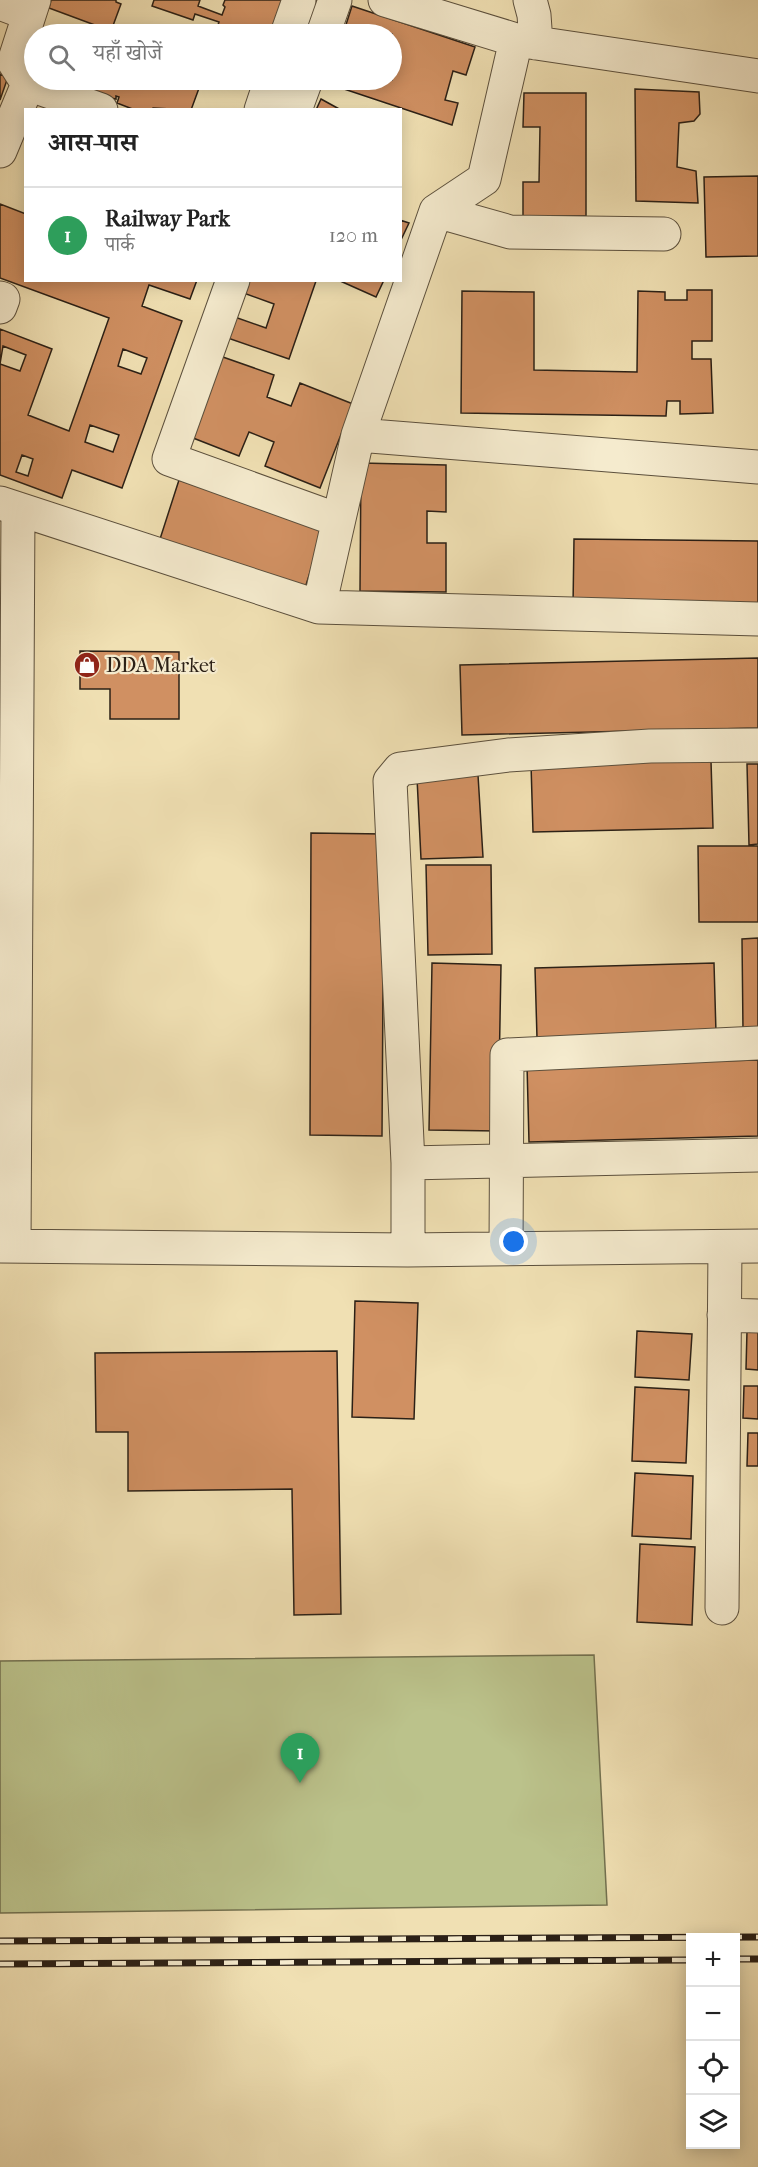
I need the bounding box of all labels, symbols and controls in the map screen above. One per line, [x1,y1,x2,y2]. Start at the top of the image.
search box [24,24,402,90]
text: यहाँ खोजें [93,40,162,66]
icon: search [45,41,78,74]
text: आस-पास [48,127,137,158]
text: Railway Park [105,206,230,232]
text: 1 [64,224,71,247]
text: 120 m [329,224,378,247]
text: पार्क [105,233,134,256]
shop icon: DDA Market [72,650,102,680]
place label: DDA Market [106,654,216,677]
your location [499,1227,528,1256]
pin: 1 [280,1734,320,1783]
map controls [686,1933,740,2149]
button: + [686,1933,740,1987]
button: − [686,1987,740,2041]
button: locate [686,2041,740,2095]
button: layers [686,2095,740,2149]

